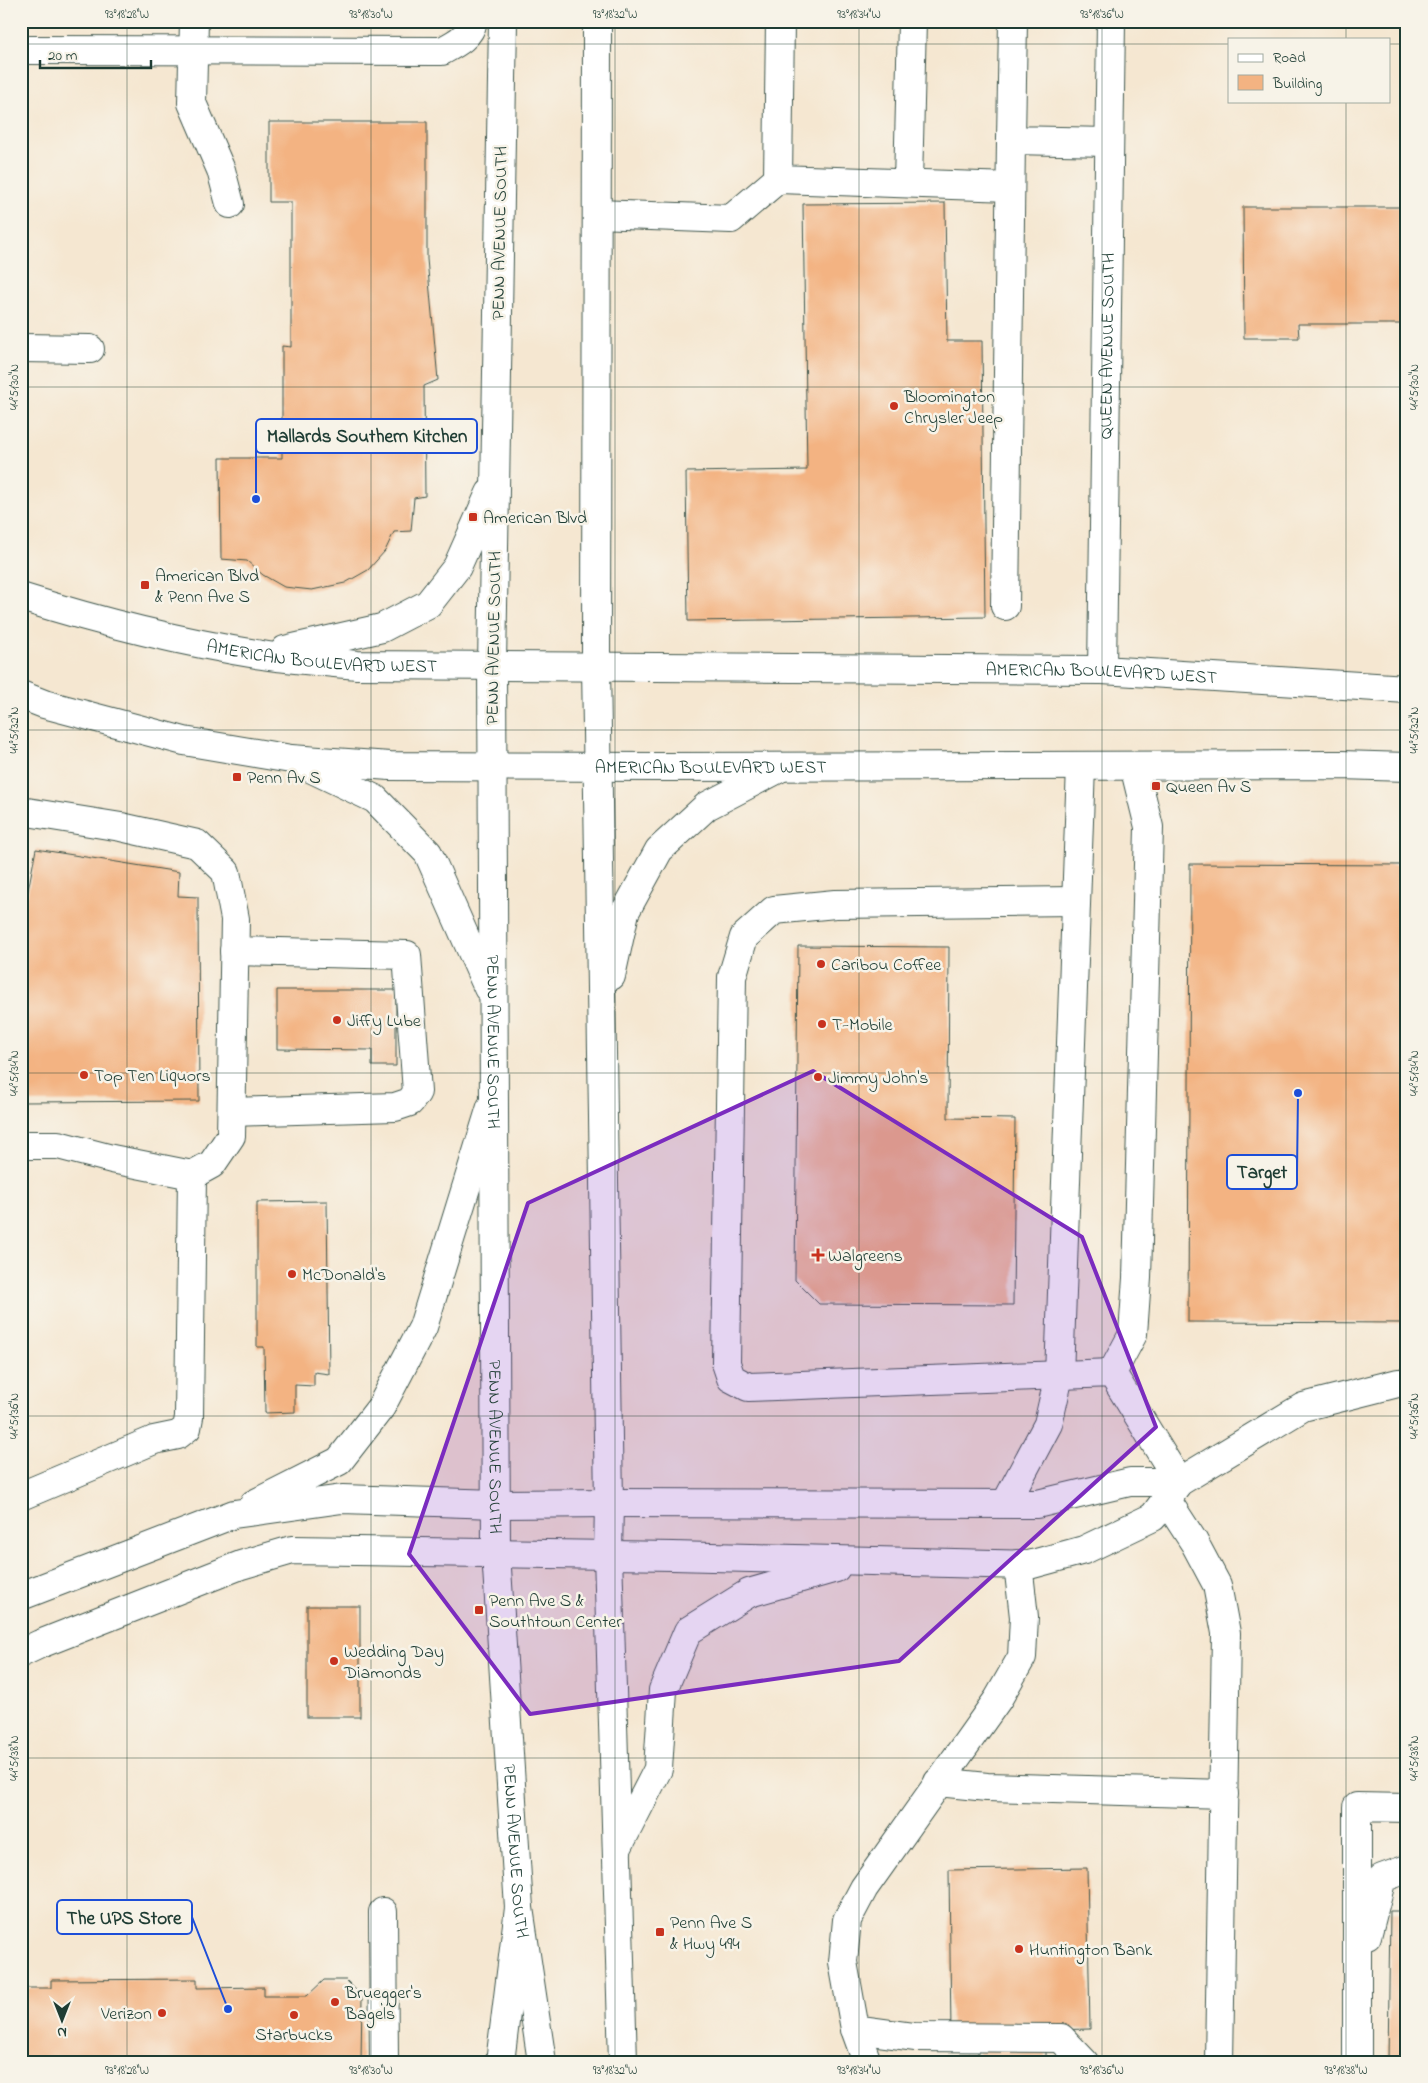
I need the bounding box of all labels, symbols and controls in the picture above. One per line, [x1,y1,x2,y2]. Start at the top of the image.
text: 93°18'28"W [105,6,149,24]
text: 93°18'30"W [349,6,393,24]
text: 93°18'32"W [593,6,637,24]
text: 93°18'34"W [837,6,881,24]
text: 93°18'36"W [1080,6,1124,24]
scale bar [40,38,151,70]
legend [1228,38,1390,102]
text: 20 m [48,45,78,67]
text: Road [1273,47,1306,69]
text: Building [1272,73,1322,96]
street label: PENN AVENUE SOUTH [486,146,516,320]
street label: QUEEN AVENUE SOUTH [1094,253,1123,439]
text: 44°51'30"N [6,364,24,410]
text: 44°51'30"N [1406,364,1424,410]
place label: Bloomington Chrysler Jeep [903,385,1003,432]
marker: Bloomington Chrysler Jeep [888,400,900,412]
callout: Mallards Southern Kitchen [256,419,477,453]
text: Mallards Southern Kitchen [267,424,467,451]
place label: American Blvd [483,506,587,532]
marker: American Blvd [467,511,479,523]
street label: PENN AVENUE SOUTH [480,551,510,725]
place label: American Blvd & Penn Ave S [155,564,259,611]
marker: American Blvd & Penn Ave S [139,579,151,591]
street label: AMERICAN BOULEVARD WEST [204,634,437,681]
street label: AMERICAN BOULEVARD WEST [985,658,1218,692]
text: 44°51'32"N [6,707,24,753]
text: 44°51'32"N [1406,707,1424,753]
street label: AMERICAN BOULEVARD WEST [595,756,827,782]
place label: Penn Av S [247,766,321,792]
marker: Penn Av S [231,771,243,783]
place label: Queen Av S [1166,775,1251,801]
marker: Queen Av S [1150,780,1162,792]
place label: Caribou Coffee [831,953,942,979]
street label: PENN AVENUE SOUTH [478,955,505,1129]
marker: Caribou Coffee [815,958,827,970]
place label: Jiffy Lube [347,1009,422,1035]
place label: T-Mobile [832,1013,894,1039]
marker: Jiffy Lube [331,1014,343,1026]
marker: T-Mobile [816,1018,828,1030]
text: 44°51'34"N [6,1050,24,1096]
text: 44°51'34"N [1406,1050,1424,1096]
place label: Top Ten Liquors [94,1064,211,1090]
place label: Jimmy John's [828,1066,929,1092]
marker: Top Ten Liquors [78,1069,90,1081]
marker: Jimmy John's [812,1071,824,1083]
callout: Target [1227,1155,1297,1189]
text: Target [1237,1160,1288,1189]
place label: Walgreens [828,1244,903,1271]
marker: Walgreens [812,1249,824,1261]
place label: McDonald's [302,1263,386,1289]
marker: McDonald's [286,1268,298,1280]
street label: PENN AVENUE SOUTH [480,1360,507,1534]
text: 44°51'36"N [6,1393,24,1439]
text: 44°51'36"N [1406,1393,1424,1439]
place label: Penn Ave S & Southtown Center [489,1589,622,1636]
marker: Penn Ave S & Southtown Center [473,1604,485,1616]
place label: Wedding Day Diamonds [343,1640,444,1687]
marker: Wedding Day Diamonds [328,1655,340,1667]
text: 44°51'38"N [6,1735,24,1781]
text: 44°51'38"N [1406,1735,1424,1781]
street label: PENN AVENUE SOUTH [495,1764,534,1940]
callout: The UPS Store [57,1900,192,1934]
text: The UPS Store [67,1906,182,1933]
place label: Penn Ave S & Hwy 494 [670,1911,752,1958]
marker: Penn Ave S & Hwy 494 [654,1926,666,1938]
place label: Huntington Bank [1029,1938,1152,1965]
marker: Huntington Bank [1013,1943,1025,1955]
place label: Bruegger's Bagels [344,1981,422,2029]
north arrow [38,1996,88,2046]
marker: Bruegger's Bagels [329,1996,341,2008]
place label: Verizon [100,2002,152,2028]
marker: Verizon [156,2007,168,2019]
marker: Starbucks [288,2009,300,2021]
text: N [57,2021,67,2042]
place label: Starbucks [255,2023,333,2049]
text: 93°18'28"W [105,2062,149,2080]
text: 93°18'30"W [349,2062,393,2080]
text: 93°18'32"W [593,2062,637,2080]
text: 93°18'34"W [837,2062,881,2080]
text: 93°18'36"W [1080,2062,1124,2080]
text: 93°18'38"W [1325,2062,1367,2080]

